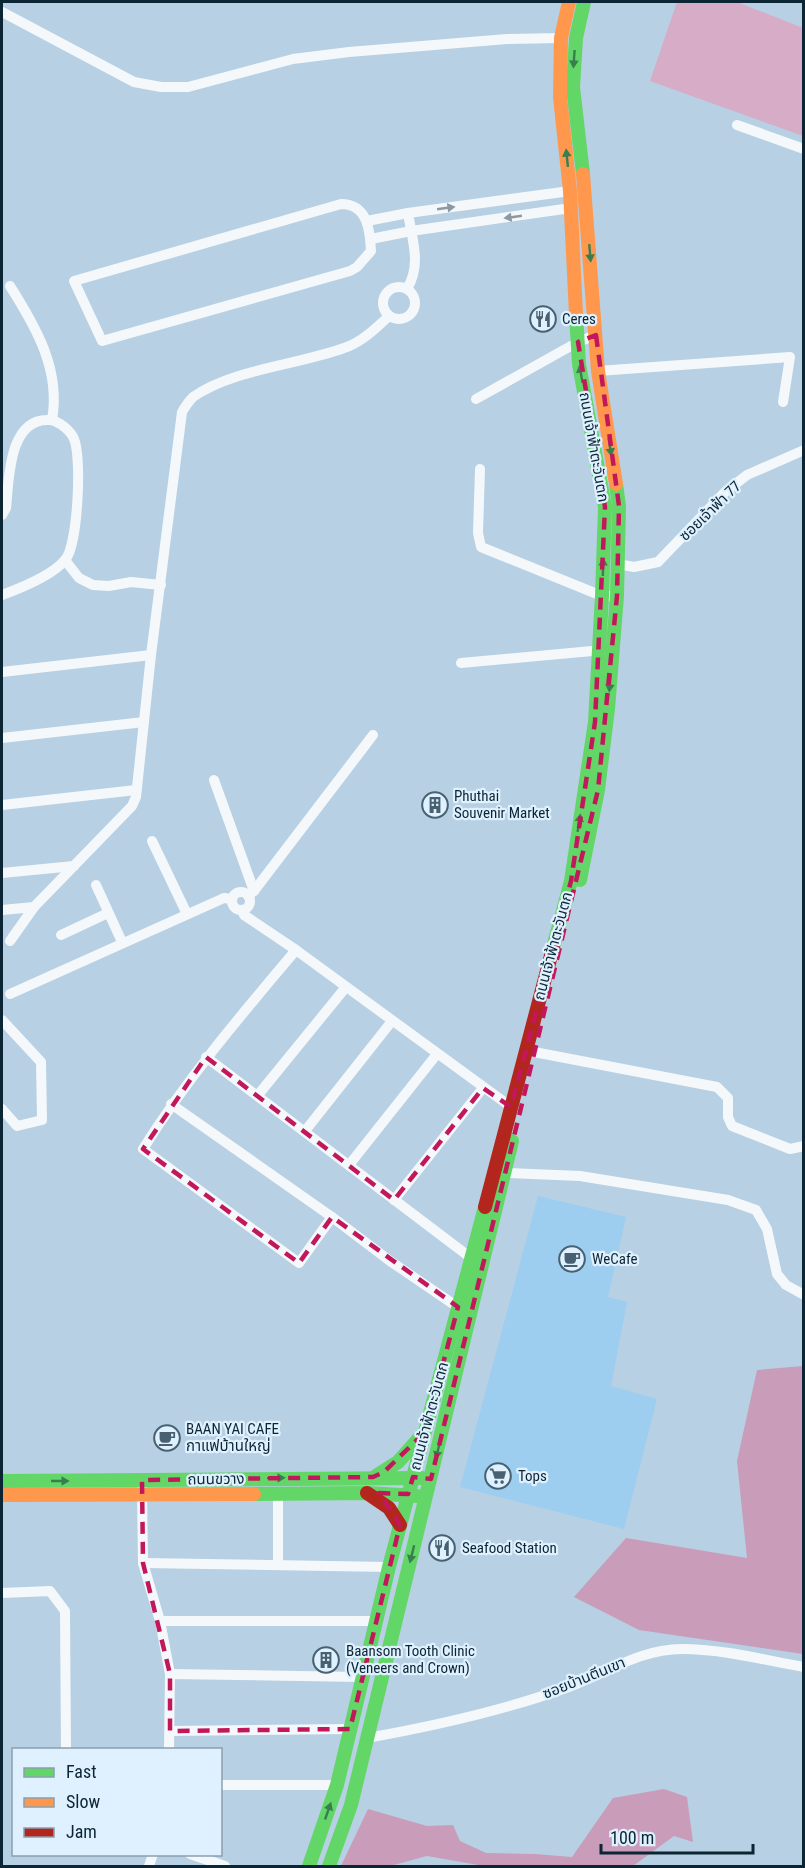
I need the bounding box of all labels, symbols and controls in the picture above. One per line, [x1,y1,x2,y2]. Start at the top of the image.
one-way arrow [570,50,579,69]
one-way arrow [562,149,571,168]
one-way arrow [436,203,455,212]
one-way arrow [504,212,523,221]
one-way arrow [585,244,594,263]
restaurant icon: Ceres [528,304,558,334]
place label: Ceres [562,310,596,328]
one-way arrow [576,364,585,383]
street label: ถนนเจ้าฟ้าตะวันตก [575,391,613,503]
one-way arrow [606,438,615,457]
street label: ซอยเจ้าฟ้า 77 [676,477,744,545]
one-way arrow [598,557,608,576]
one-way arrow [605,673,615,692]
place label: Phuthai Souvenir Market [454,787,550,822]
building icon: Phuthai Souvenir Market [420,790,450,820]
one-way arrow [575,814,584,833]
street label: ถนนเจ้าฟ้าตะวันตก [530,890,576,1002]
cafe icon: WeCafe [557,1244,587,1274]
place label: WeCafe [592,1250,638,1268]
street label: ถนนเจ้าฟ้าตะวันตก [406,1360,452,1472]
place label: BAAN YAI CAFE กาแฟบ้านใหญ่ [186,1420,279,1455]
cafe icon: BAAN YAI CAFE กาแฟบ้านใหญ่ [152,1423,182,1453]
one-way arrow [432,1441,442,1459]
supermarket icon: Tops [483,1461,513,1491]
place label: Tops [518,1467,547,1485]
street label: ถนนขวาง [187,1470,245,1488]
one-way arrow [266,1473,285,1482]
one-way arrow [50,1476,69,1485]
restaurant icon: Seafood Station [427,1533,457,1563]
place label: Seafood Station [462,1539,557,1557]
one-way arrow [406,1545,416,1563]
place label: Baansom Tooth Clinic (Veneers and Crown) [346,1642,475,1677]
building icon: Baansom Tooth Clinic (Veneers and Crown) [311,1645,341,1675]
street label: ซอยบ้านตีนเขา [540,1653,628,1703]
legend [12,1748,222,1856]
text: Fast [66,1761,97,1782]
text: Slow [66,1791,101,1812]
one-way arrow [324,1802,333,1820]
scale bar [601,1817,752,1855]
text: Jam [66,1821,97,1842]
text: 100 m [610,1827,654,1848]

